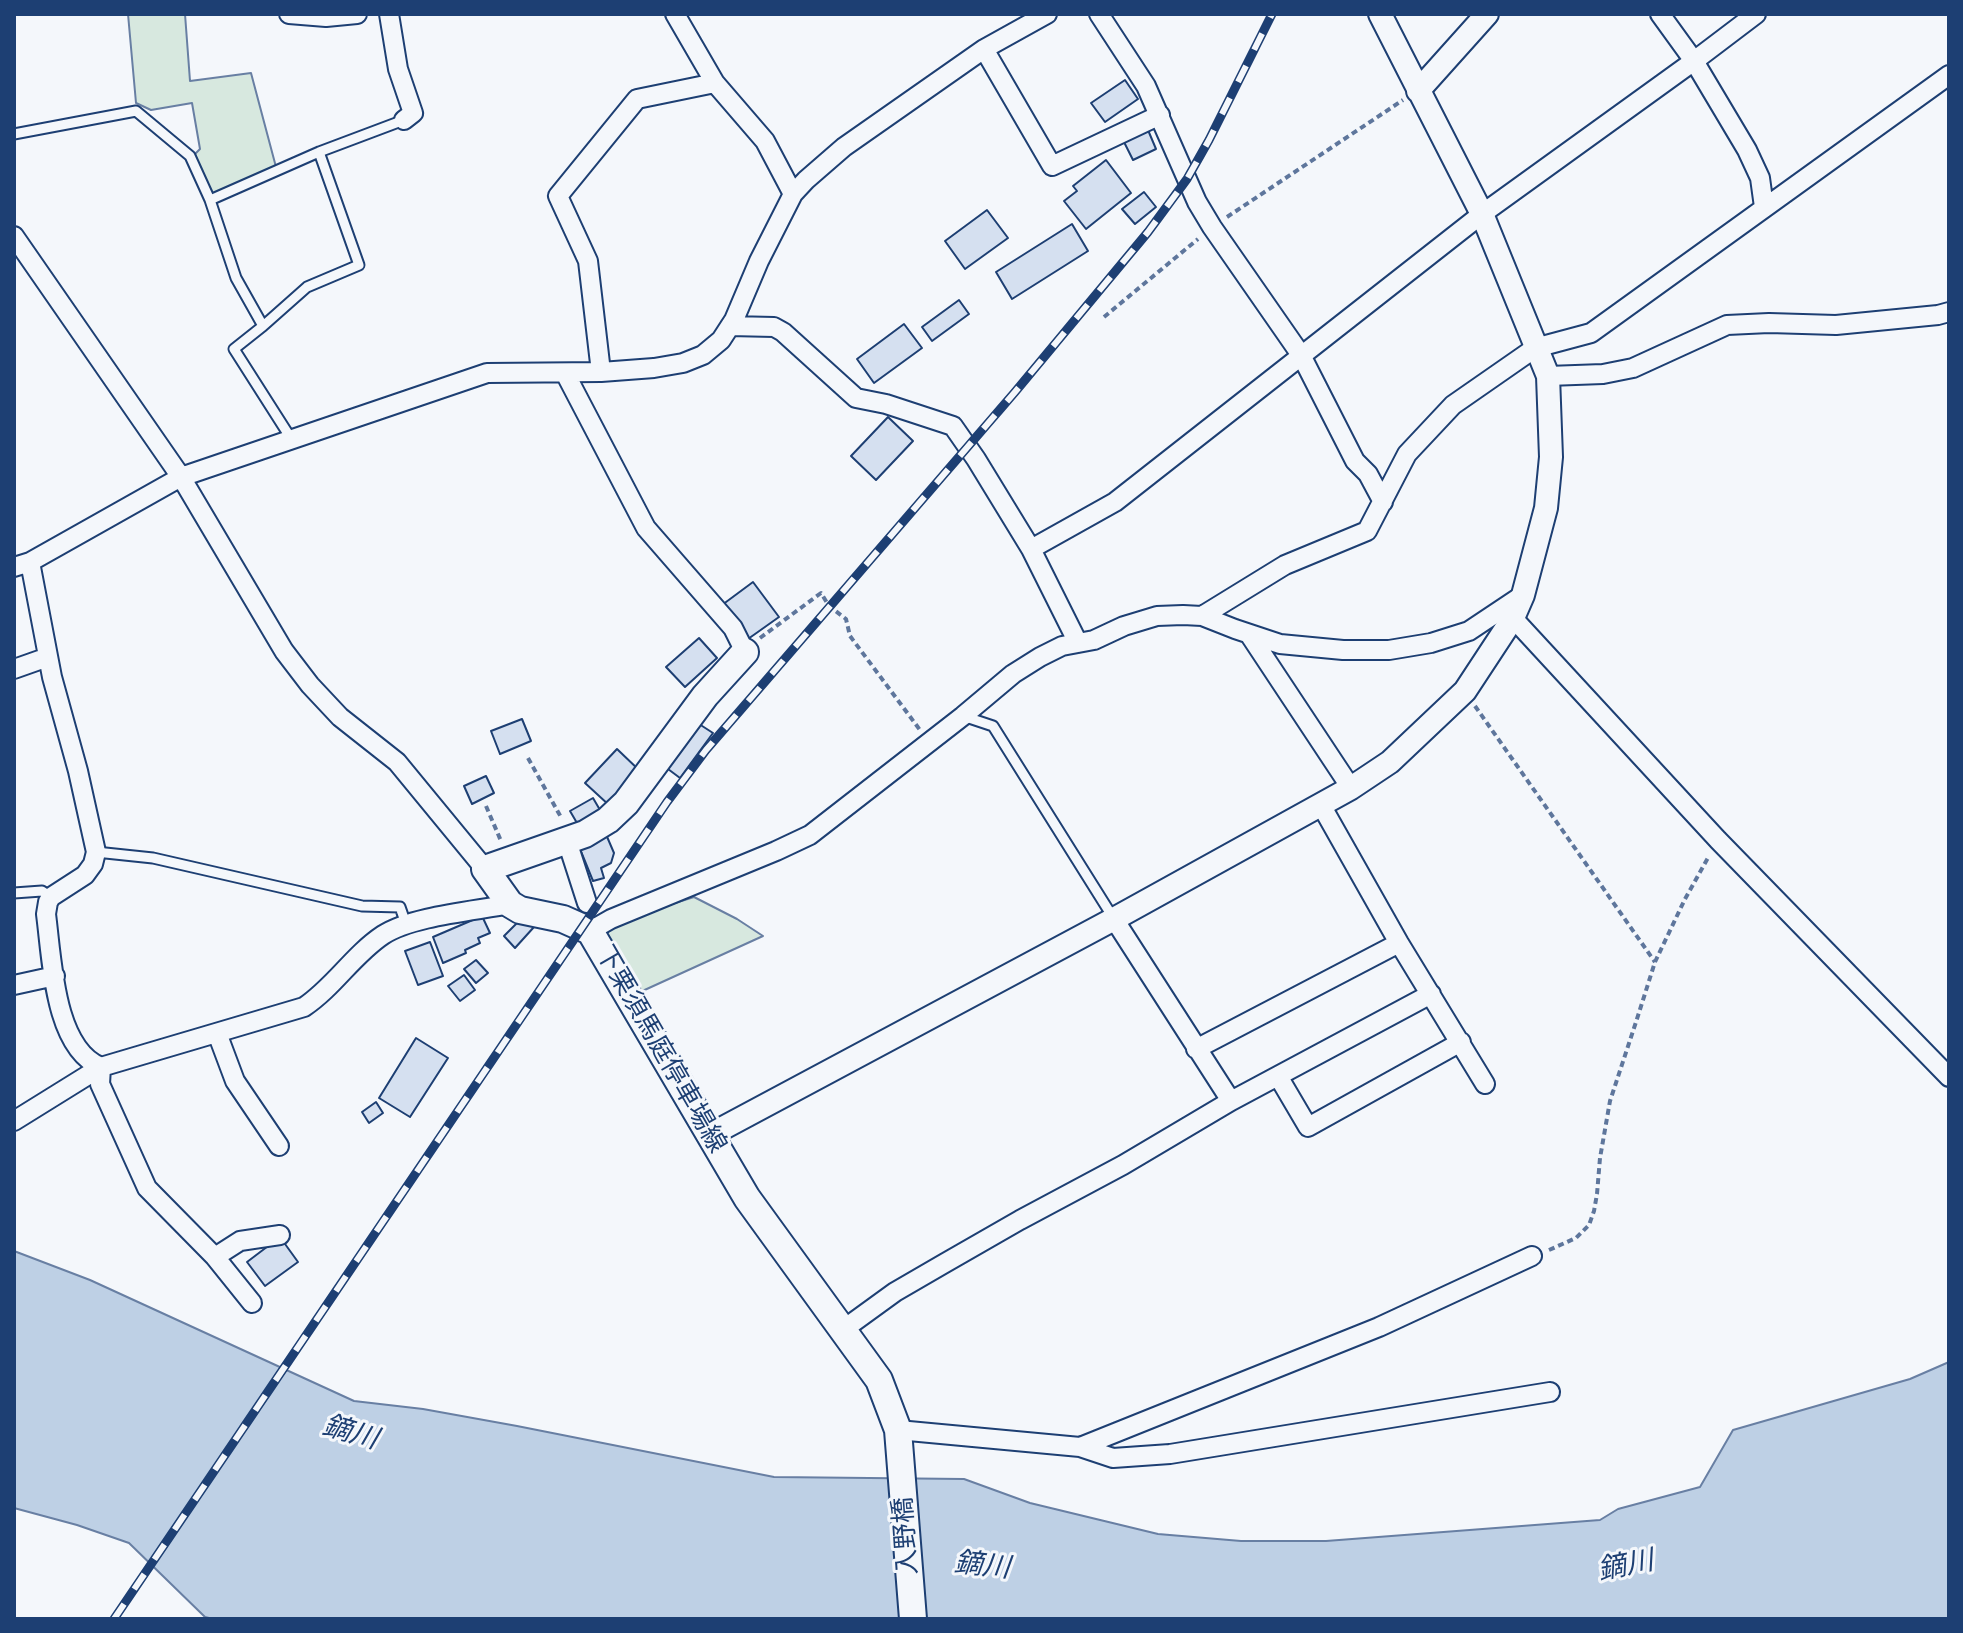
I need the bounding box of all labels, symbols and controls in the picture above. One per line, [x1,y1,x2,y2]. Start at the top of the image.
street label: 下栗須馬庭停車場線 [588,941,732,1159]
water label: 鏑川 [318,1410,382,1458]
street label: 入野橋 [889,1496,925,1576]
water label: 鏑川 [1595,1545,1657,1589]
water label: 鏑川 [952,1547,1012,1587]

